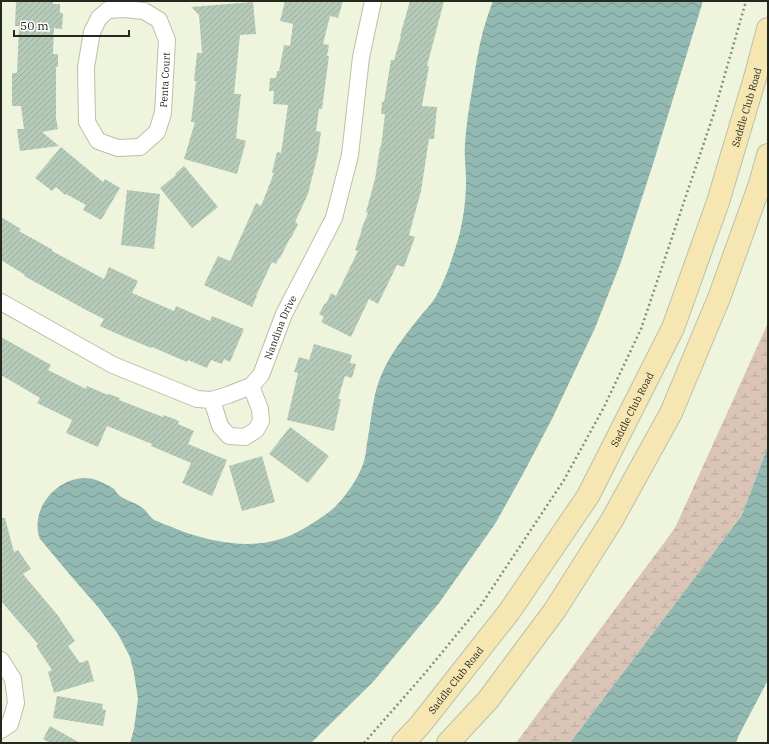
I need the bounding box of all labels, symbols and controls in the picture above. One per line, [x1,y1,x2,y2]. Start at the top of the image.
scale bar [14,12,129,38]
text: 50 m [20,18,49,33]
street label: Penta Court [157,52,173,108]
street label: Saddle Club Road [728,66,764,148]
street label: Nandina Drive [261,293,299,361]
street label: Saddle Club Road [607,370,656,449]
street label: Saddle Club Road [425,644,486,716]

